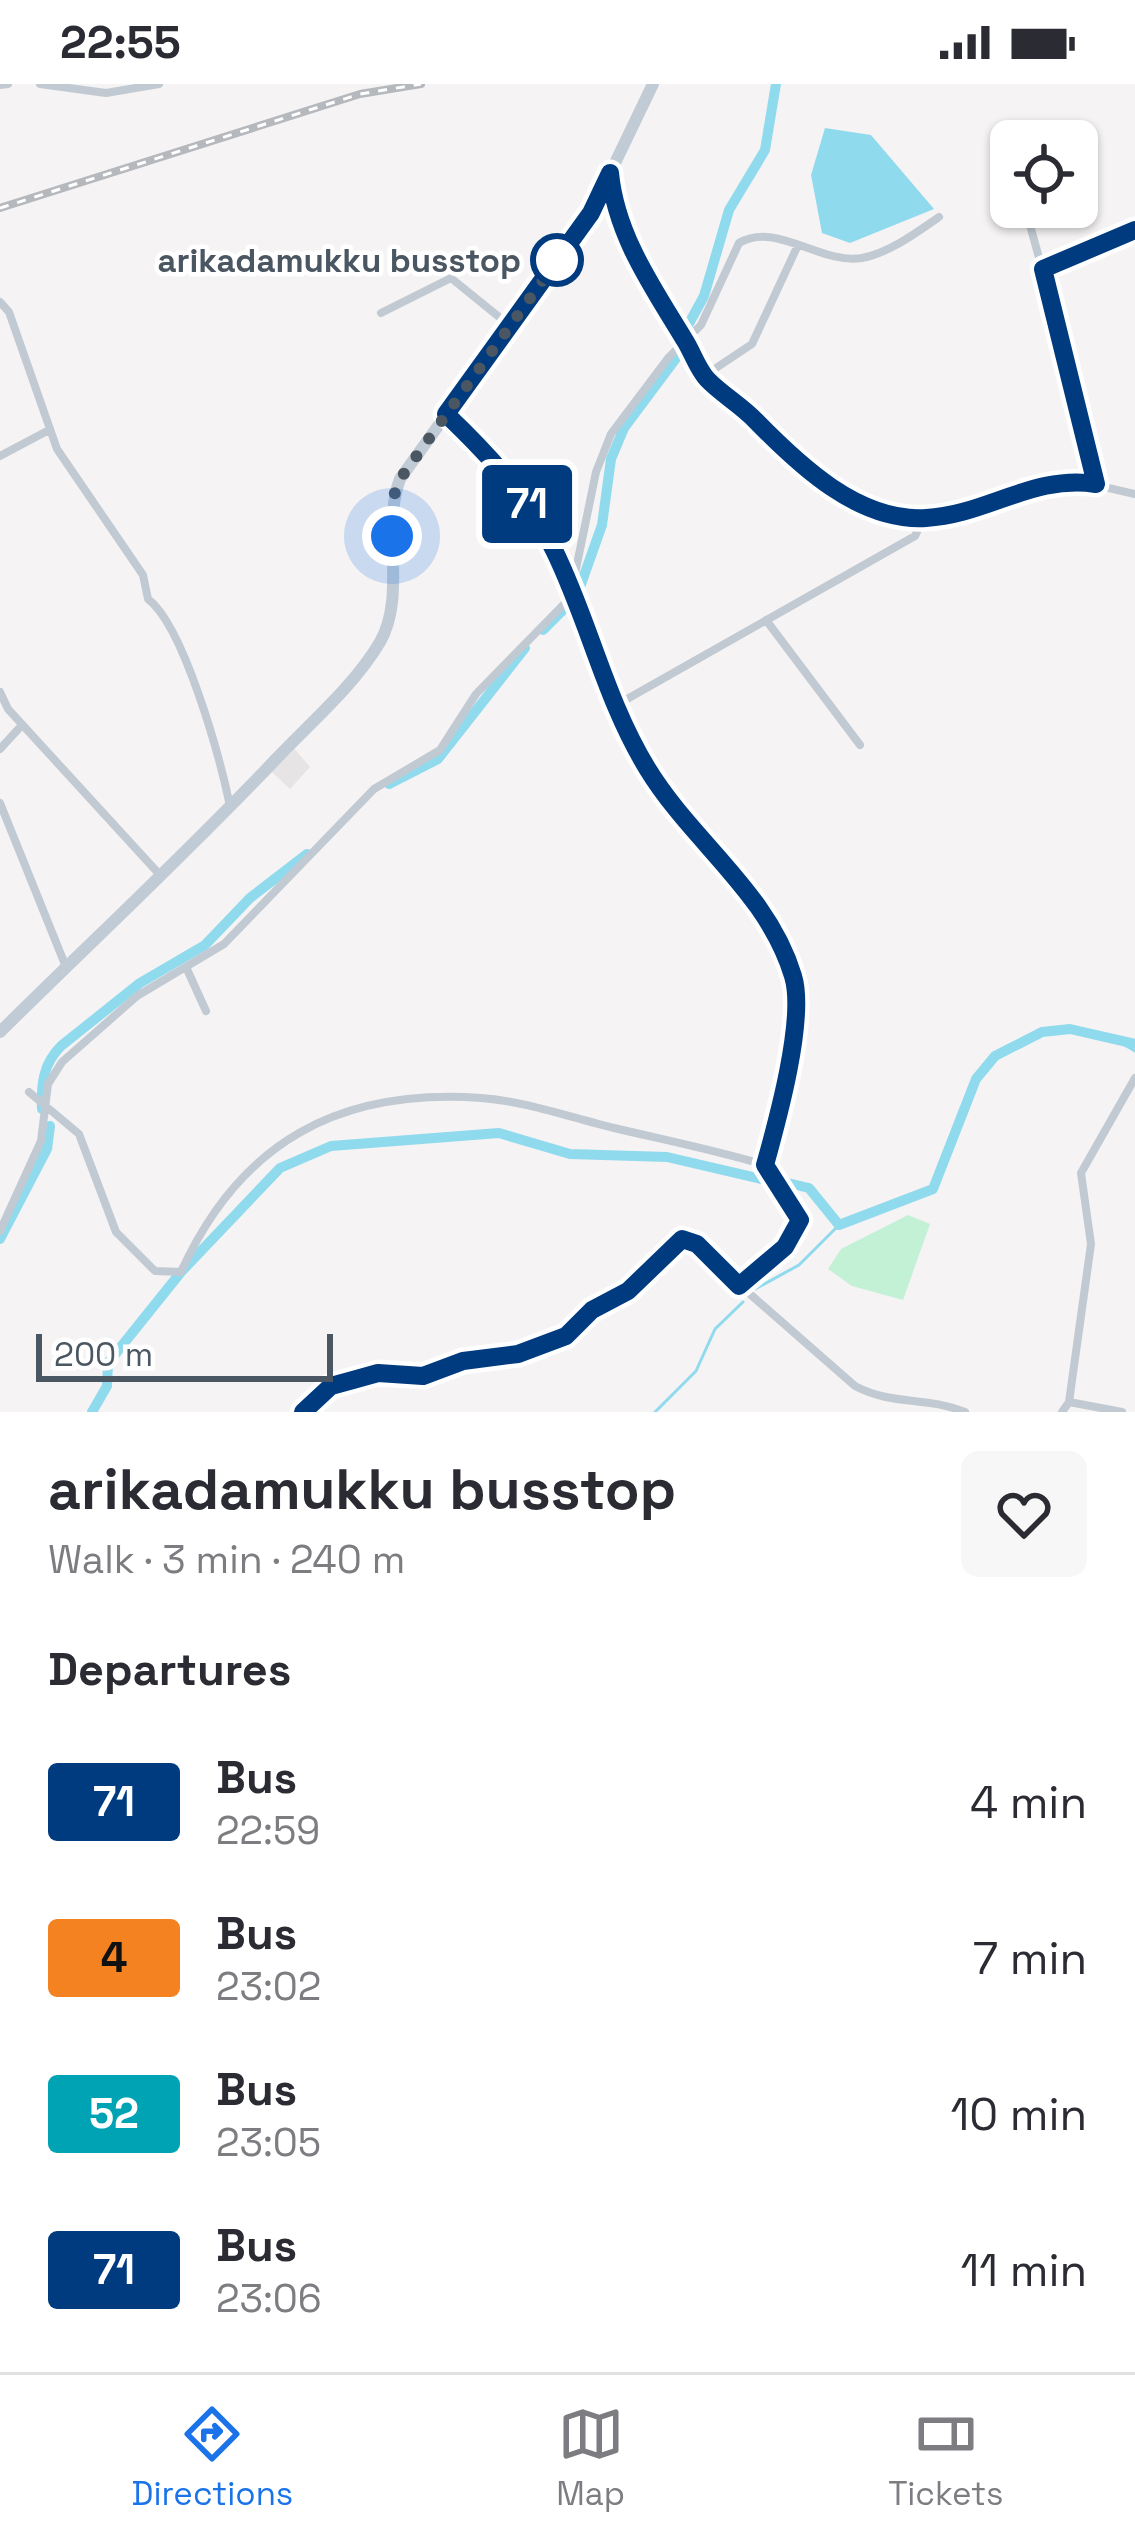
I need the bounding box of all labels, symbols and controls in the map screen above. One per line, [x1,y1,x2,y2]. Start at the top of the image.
text: 22:55 [60,14,181,71]
map controls [990,120,1098,228]
button: locate [990,120,1098,228]
marker: arikadamukku busstop [532,235,582,285]
place label: arikadamukku busstop [157,240,521,282]
line badge: 71 [473,465,581,543]
text: 71 [506,477,548,530]
your location [362,506,422,566]
scale bar [36,1328,333,1381]
text: 200 m [54,1334,153,1376]
button: heart [961,1451,1087,1577]
text: arikadamukku busstop [48,1453,676,1526]
text: Walk · 3 min · 240 m [48,1535,405,1584]
text: Departures [48,1641,291,1698]
text: Bus [216,1749,297,1806]
text: 4 min [970,1774,1087,1831]
text: 71 [93,1775,135,1828]
text: 22:59 [216,1806,320,1855]
text: Bus [216,1905,297,1962]
text: 7 min [973,1930,1087,1987]
text: 4 [101,1931,127,1984]
text: 23:02 [216,1962,321,2011]
text: Bus [216,2061,297,2118]
text: 10 min [950,2086,1087,2143]
text: 52 [89,2087,139,2140]
text: 23:05 [216,2118,321,2167]
text: Bus [216,2217,297,2274]
text: 11 min [961,2242,1087,2299]
text: 71 [93,2243,135,2296]
text: 23:06 [216,2274,322,2323]
tab: Directions [132,2401,293,2515]
tab: Map [556,2401,625,2515]
tab: Tickets [888,2401,1003,2515]

